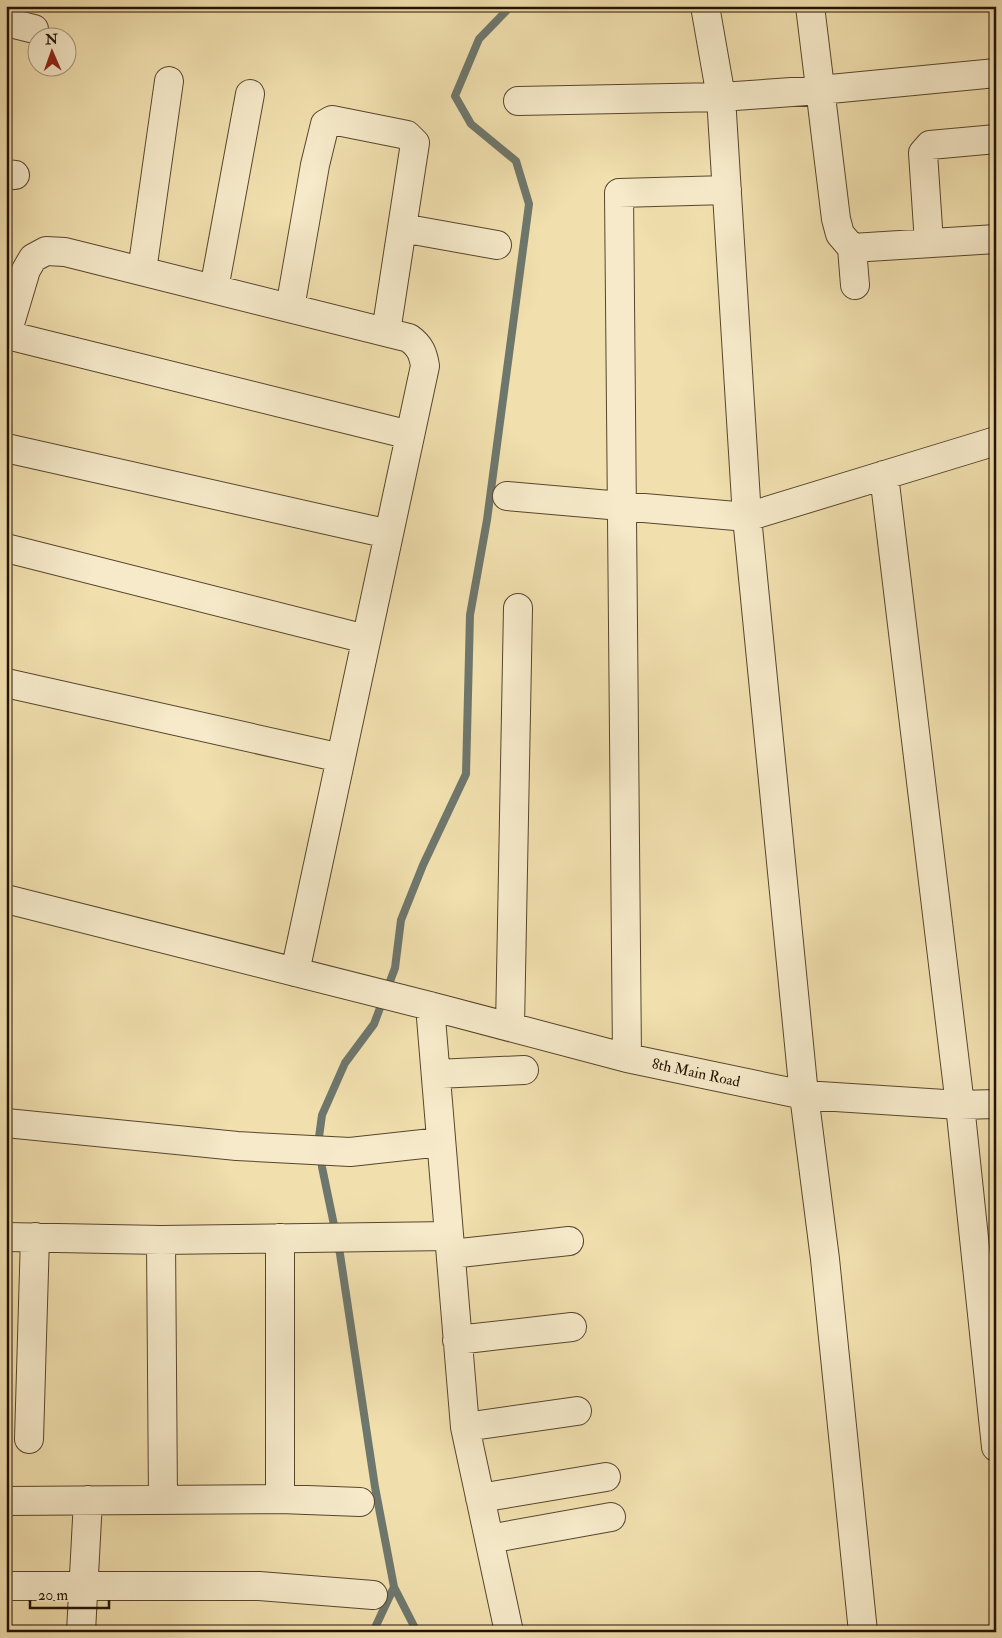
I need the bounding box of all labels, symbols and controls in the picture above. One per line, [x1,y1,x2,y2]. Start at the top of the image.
north arrow [28,28,78,78]
text: N [44,31,59,48]
street label: 8th Main Road [650,1054,742,1092]
scale bar [30,1578,109,1610]
text: 20 m [38,1586,68,1605]

